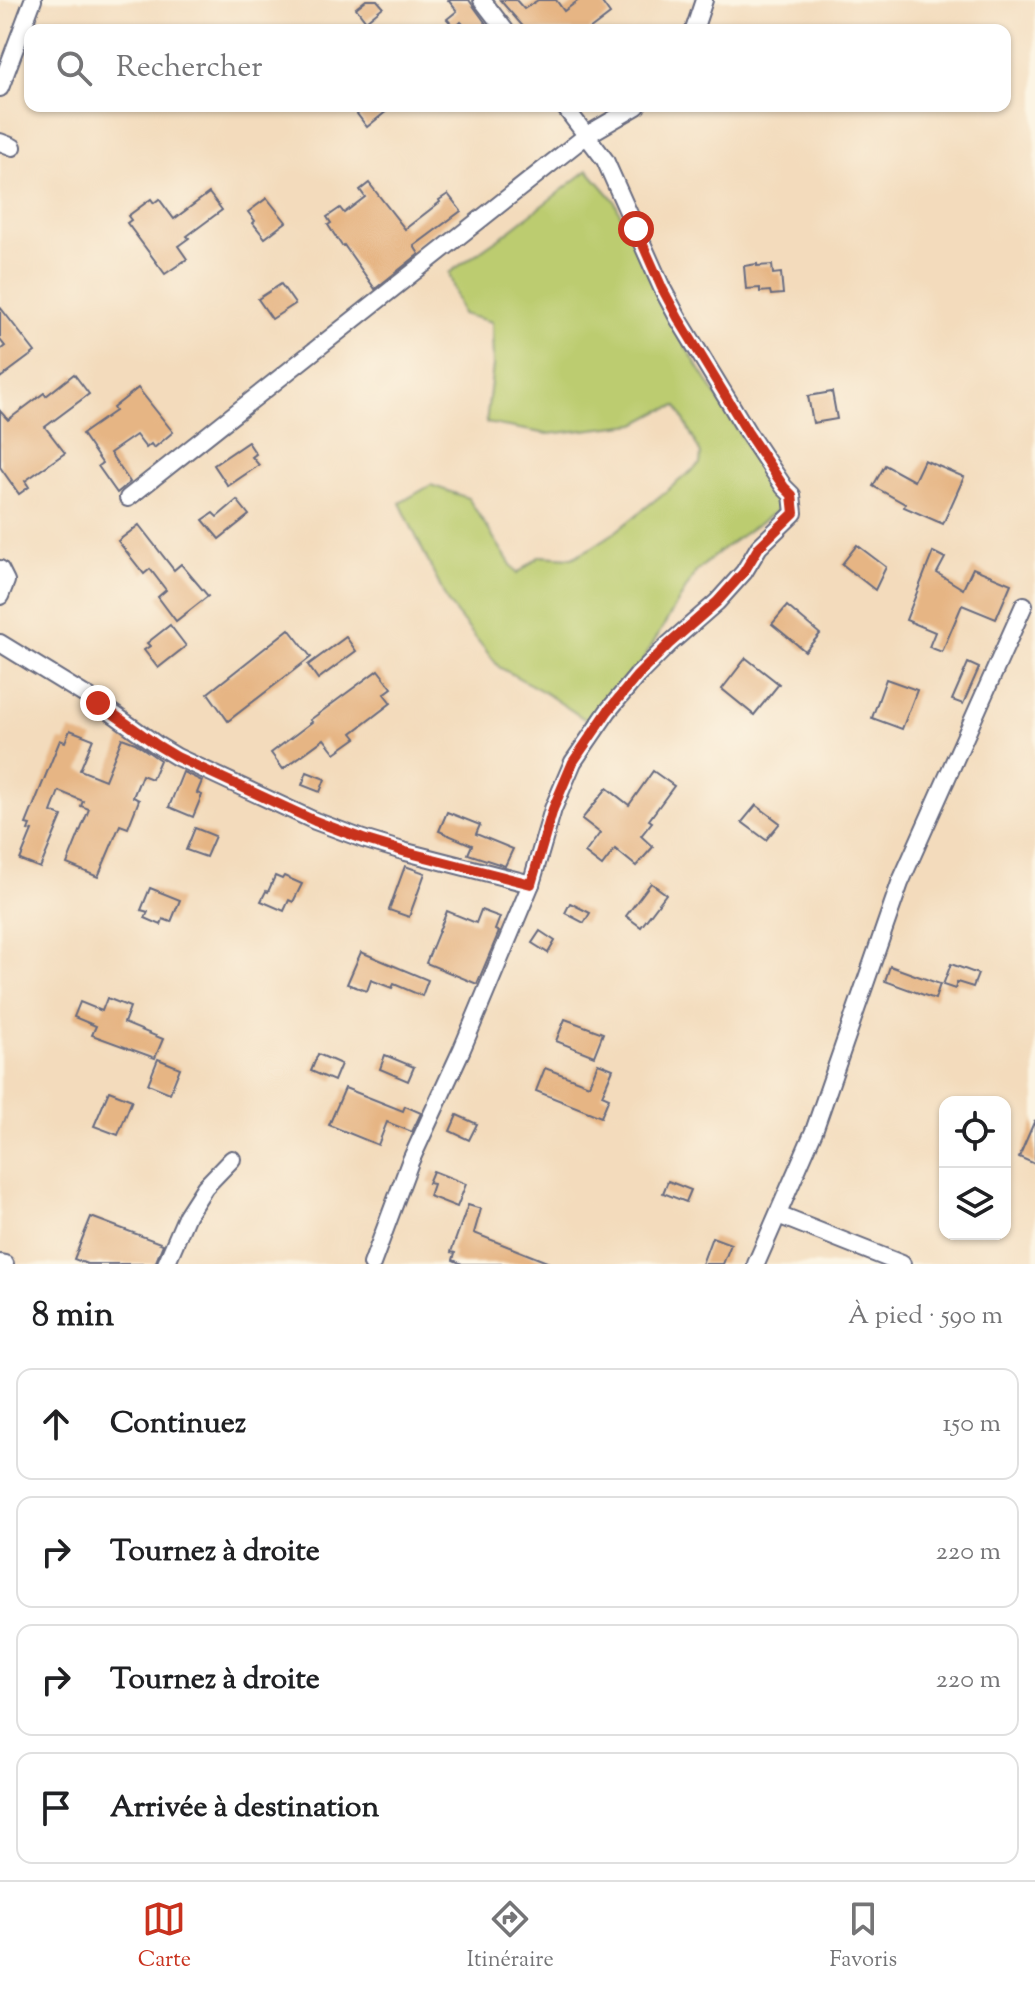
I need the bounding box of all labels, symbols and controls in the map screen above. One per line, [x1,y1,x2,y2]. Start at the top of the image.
search box [24,24,1011,112]
icon: search [52,46,96,90]
text: Rechercher [116,47,263,90]
route start [618,211,654,247]
route end [80,685,116,721]
map controls [939,1096,1011,1240]
button: locate [939,1096,1011,1168]
button: layers [939,1168,1011,1240]
text: 8 min [32,1292,114,1341]
text: À pied · 590 m [848,1298,1003,1335]
icon: ahead [34,1402,78,1446]
text: Continuez [110,1403,246,1446]
text: 150 m [942,1406,1001,1443]
icon: right [34,1530,78,1574]
text: Tournez à droite [110,1531,320,1574]
text: 220 m [936,1534,1001,1571]
icon: right [34,1658,78,1702]
text: Tournez à droite [110,1659,320,1702]
text: 220 m [936,1662,1001,1699]
icon: arrive [34,1786,78,1830]
text: Arrivée à destination [110,1787,379,1830]
tab: Carte [138,1897,191,1977]
tab: Itinéraire [467,1897,554,1977]
tab: Favoris [829,1897,897,1977]

